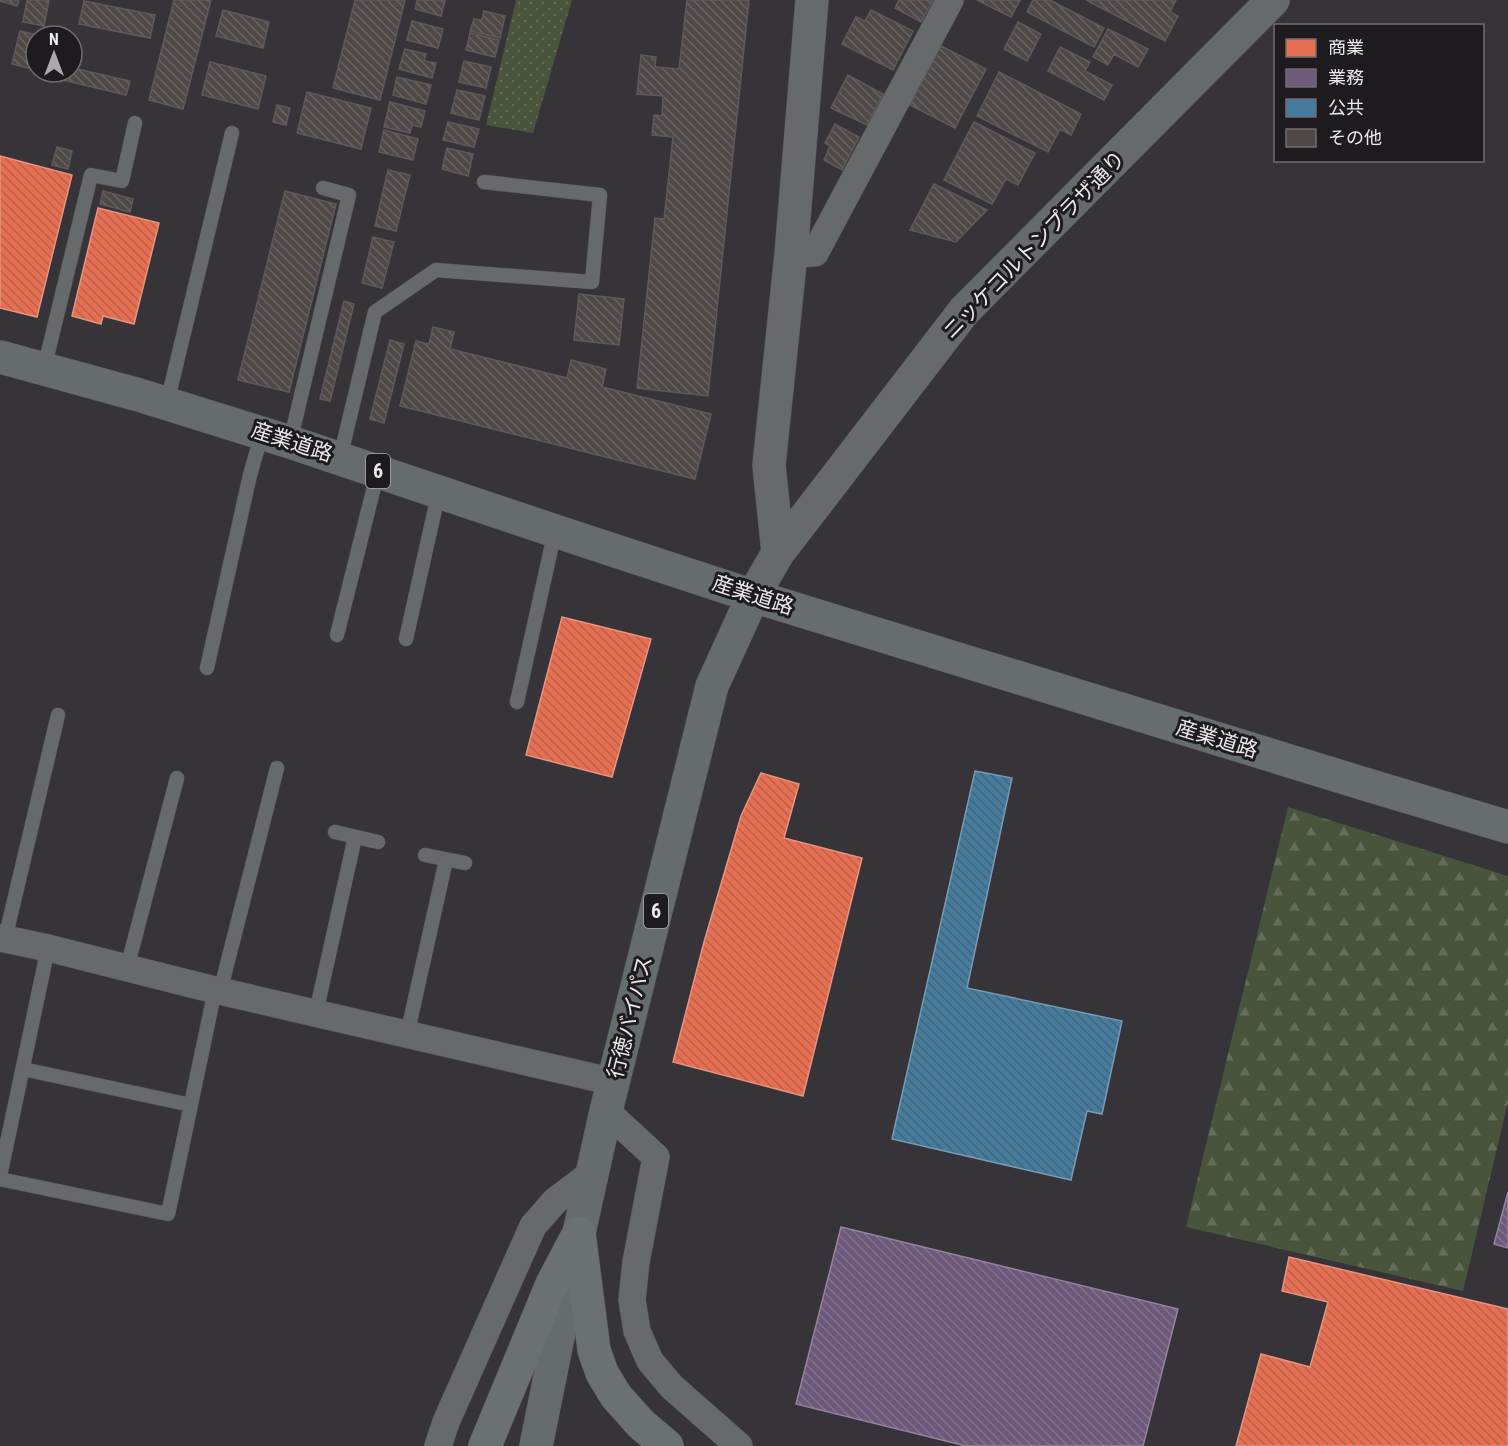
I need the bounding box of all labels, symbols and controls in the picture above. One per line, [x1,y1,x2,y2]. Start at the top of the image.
north arrow [24,24,84,84]
legend [1274,24,1484,162]
text: N [49,30,59,49]
text: 商業 [1328,37,1364,58]
text: 業務 [1328,67,1364,88]
text: 公共 [1328,97,1364,118]
text: その他 [1328,127,1382,148]
street label: ニッケコルトンプラザ通り [938,146,1130,344]
street label: 産業道路 [248,418,336,466]
road number: 6 [366,454,390,488]
street label: 産業道路 [709,571,797,619]
street label: 産業道路 [1173,715,1261,763]
road number: 6 [644,894,668,928]
street label: 行徳バイパス [603,953,657,1081]

